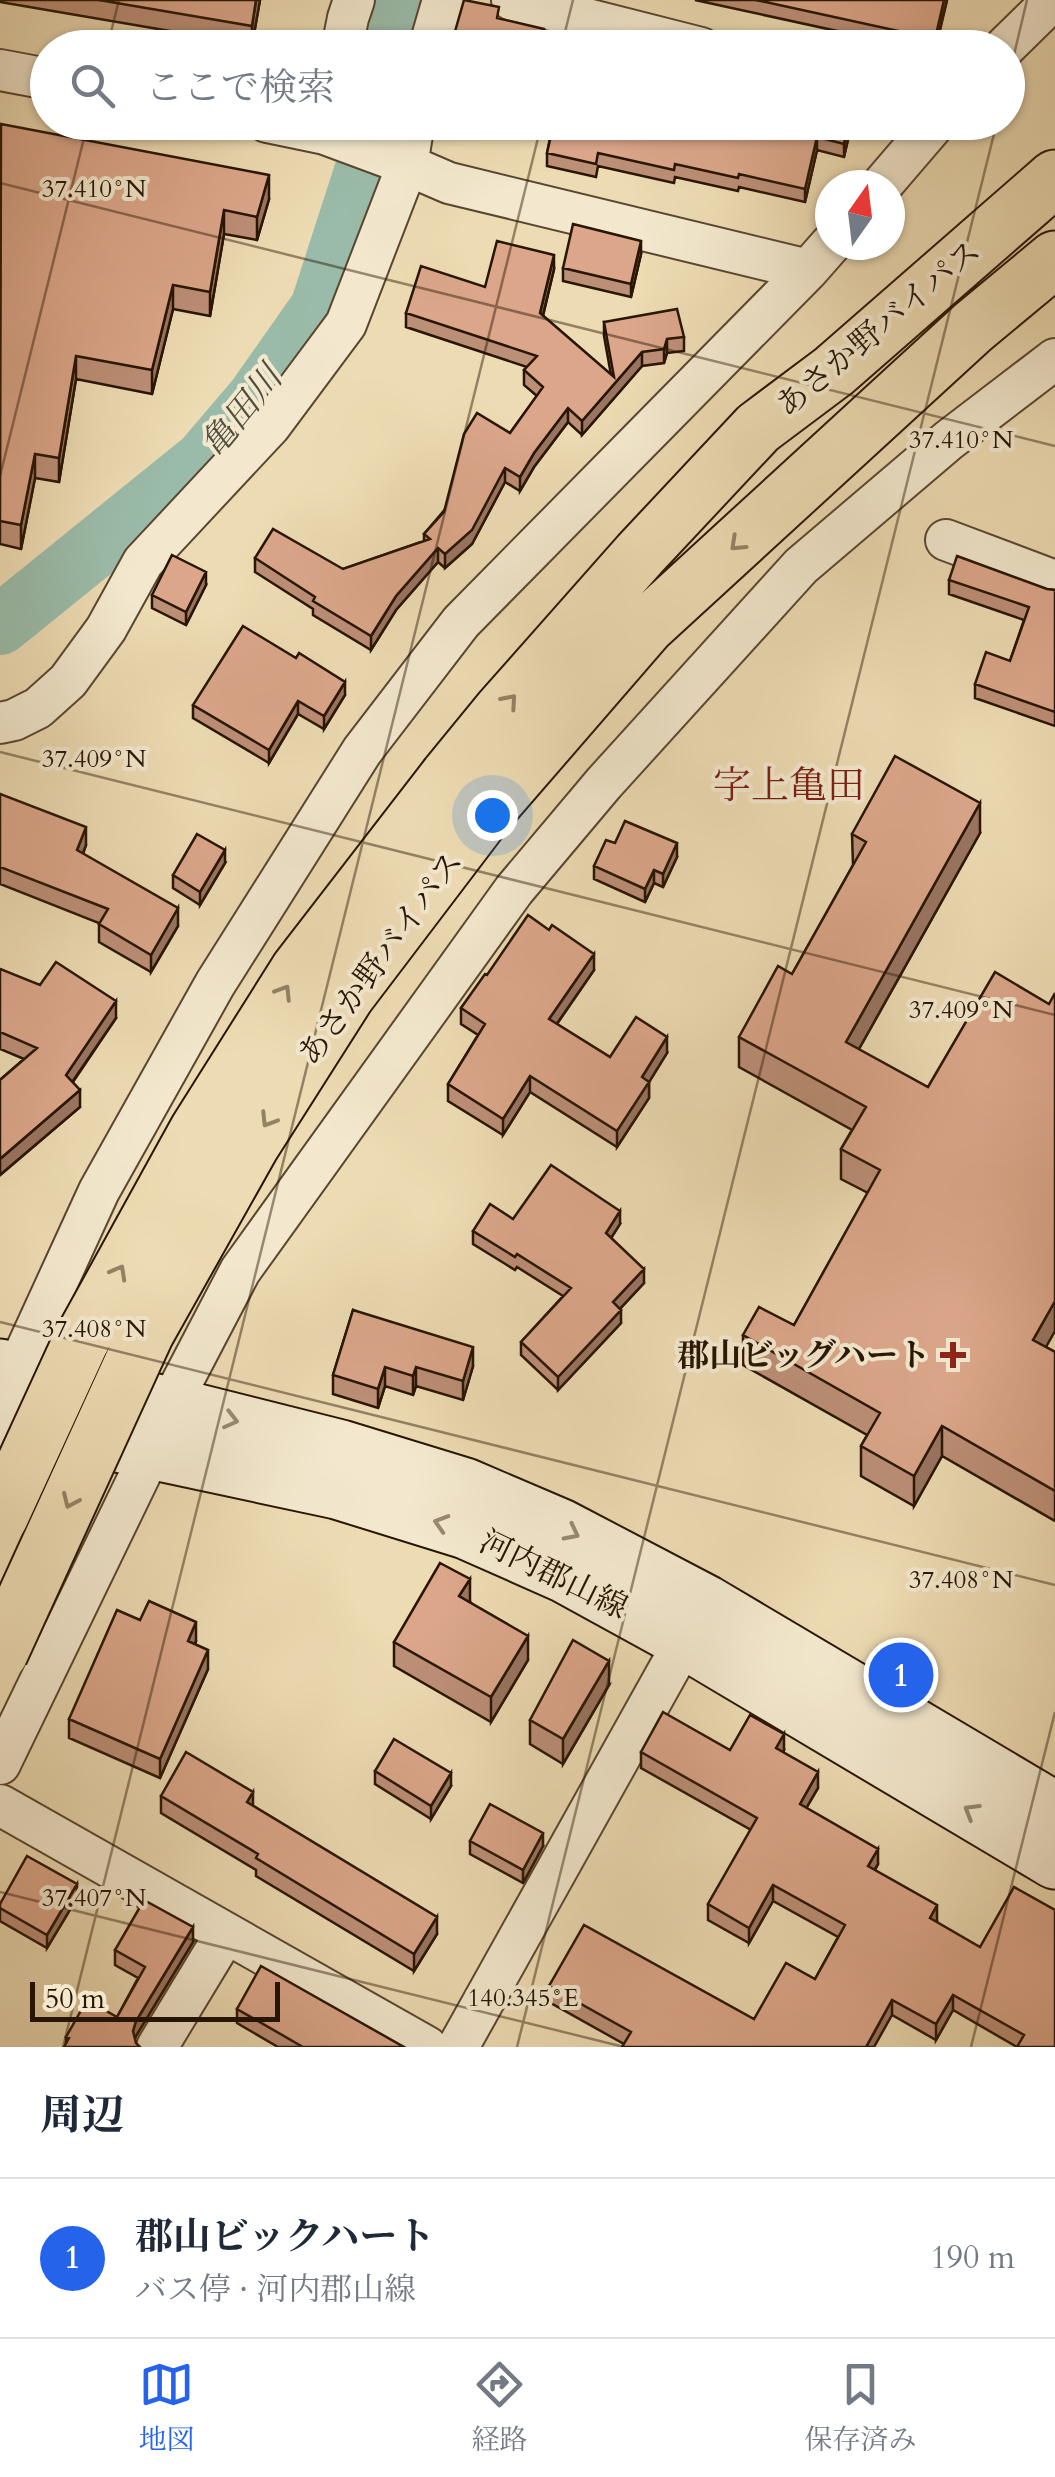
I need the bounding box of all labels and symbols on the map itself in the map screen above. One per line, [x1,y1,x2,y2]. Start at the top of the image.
north arrow [815,170,905,260]
text: 37.410°N [42,172,146,206]
street label: あさか野バイパス [767,230,991,428]
water label: 亀田川 [190,353,296,468]
text: 37.410°N [909,423,1013,457]
one-way arrow [730,532,749,550]
one-way arrow [499,694,517,713]
text: 37.409°N [42,742,146,776]
district label: 字上亀田 [713,760,865,812]
your location [467,790,518,841]
street label: あさか野バイパス [288,842,474,1075]
one-way arrow [272,985,291,1003]
text: 37.409°N [909,993,1013,1027]
one-way arrow [262,1109,281,1127]
one-way arrow [107,1265,127,1283]
text: 37.408°N [42,1312,146,1346]
place label: 郡山ビッグハート [677,1334,930,1378]
marker: 郡山ビッグハート [940,1342,966,1368]
one-way arrow [222,1409,239,1430]
one-way arrow [62,1491,82,1509]
one-way arrow [433,1514,450,1535]
street label: 河内郡山線 [472,1520,635,1630]
one-way arrow [562,1521,580,1540]
text: 37.408°N [909,1563,1013,1597]
pin: 1 [868,1638,934,1712]
one-way arrow [964,1804,982,1824]
text: 37.407°N [42,1881,146,1915]
scale bar [30,1977,280,2022]
text: 140.345°E [467,1981,579,2015]

